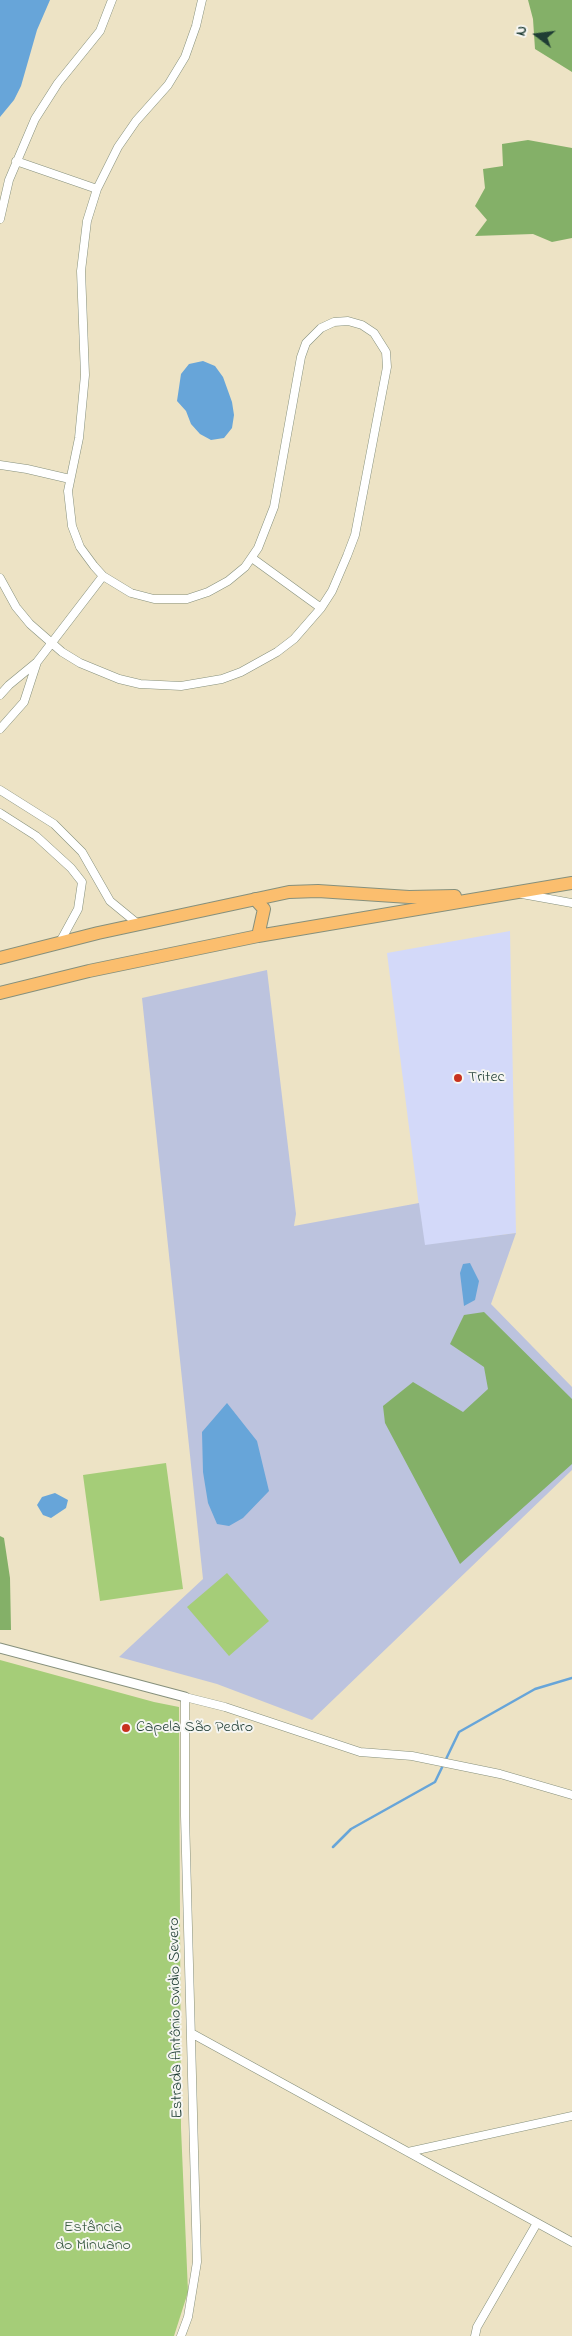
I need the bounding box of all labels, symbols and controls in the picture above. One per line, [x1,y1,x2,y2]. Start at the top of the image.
north arrow [512,10,562,60]
text: N [511,24,533,38]
place label: Tritec [468,1068,505,1088]
marker: Tritec [452,1072,464,1084]
place label: Capela São Pedro [136,1718,253,1738]
marker: Capela São Pedro [120,1722,132,1734]
street label: Estrada Antônio Ovidio Severo [166,1917,188,2119]
park label: Estância do Minuano [55,2218,131,2256]

